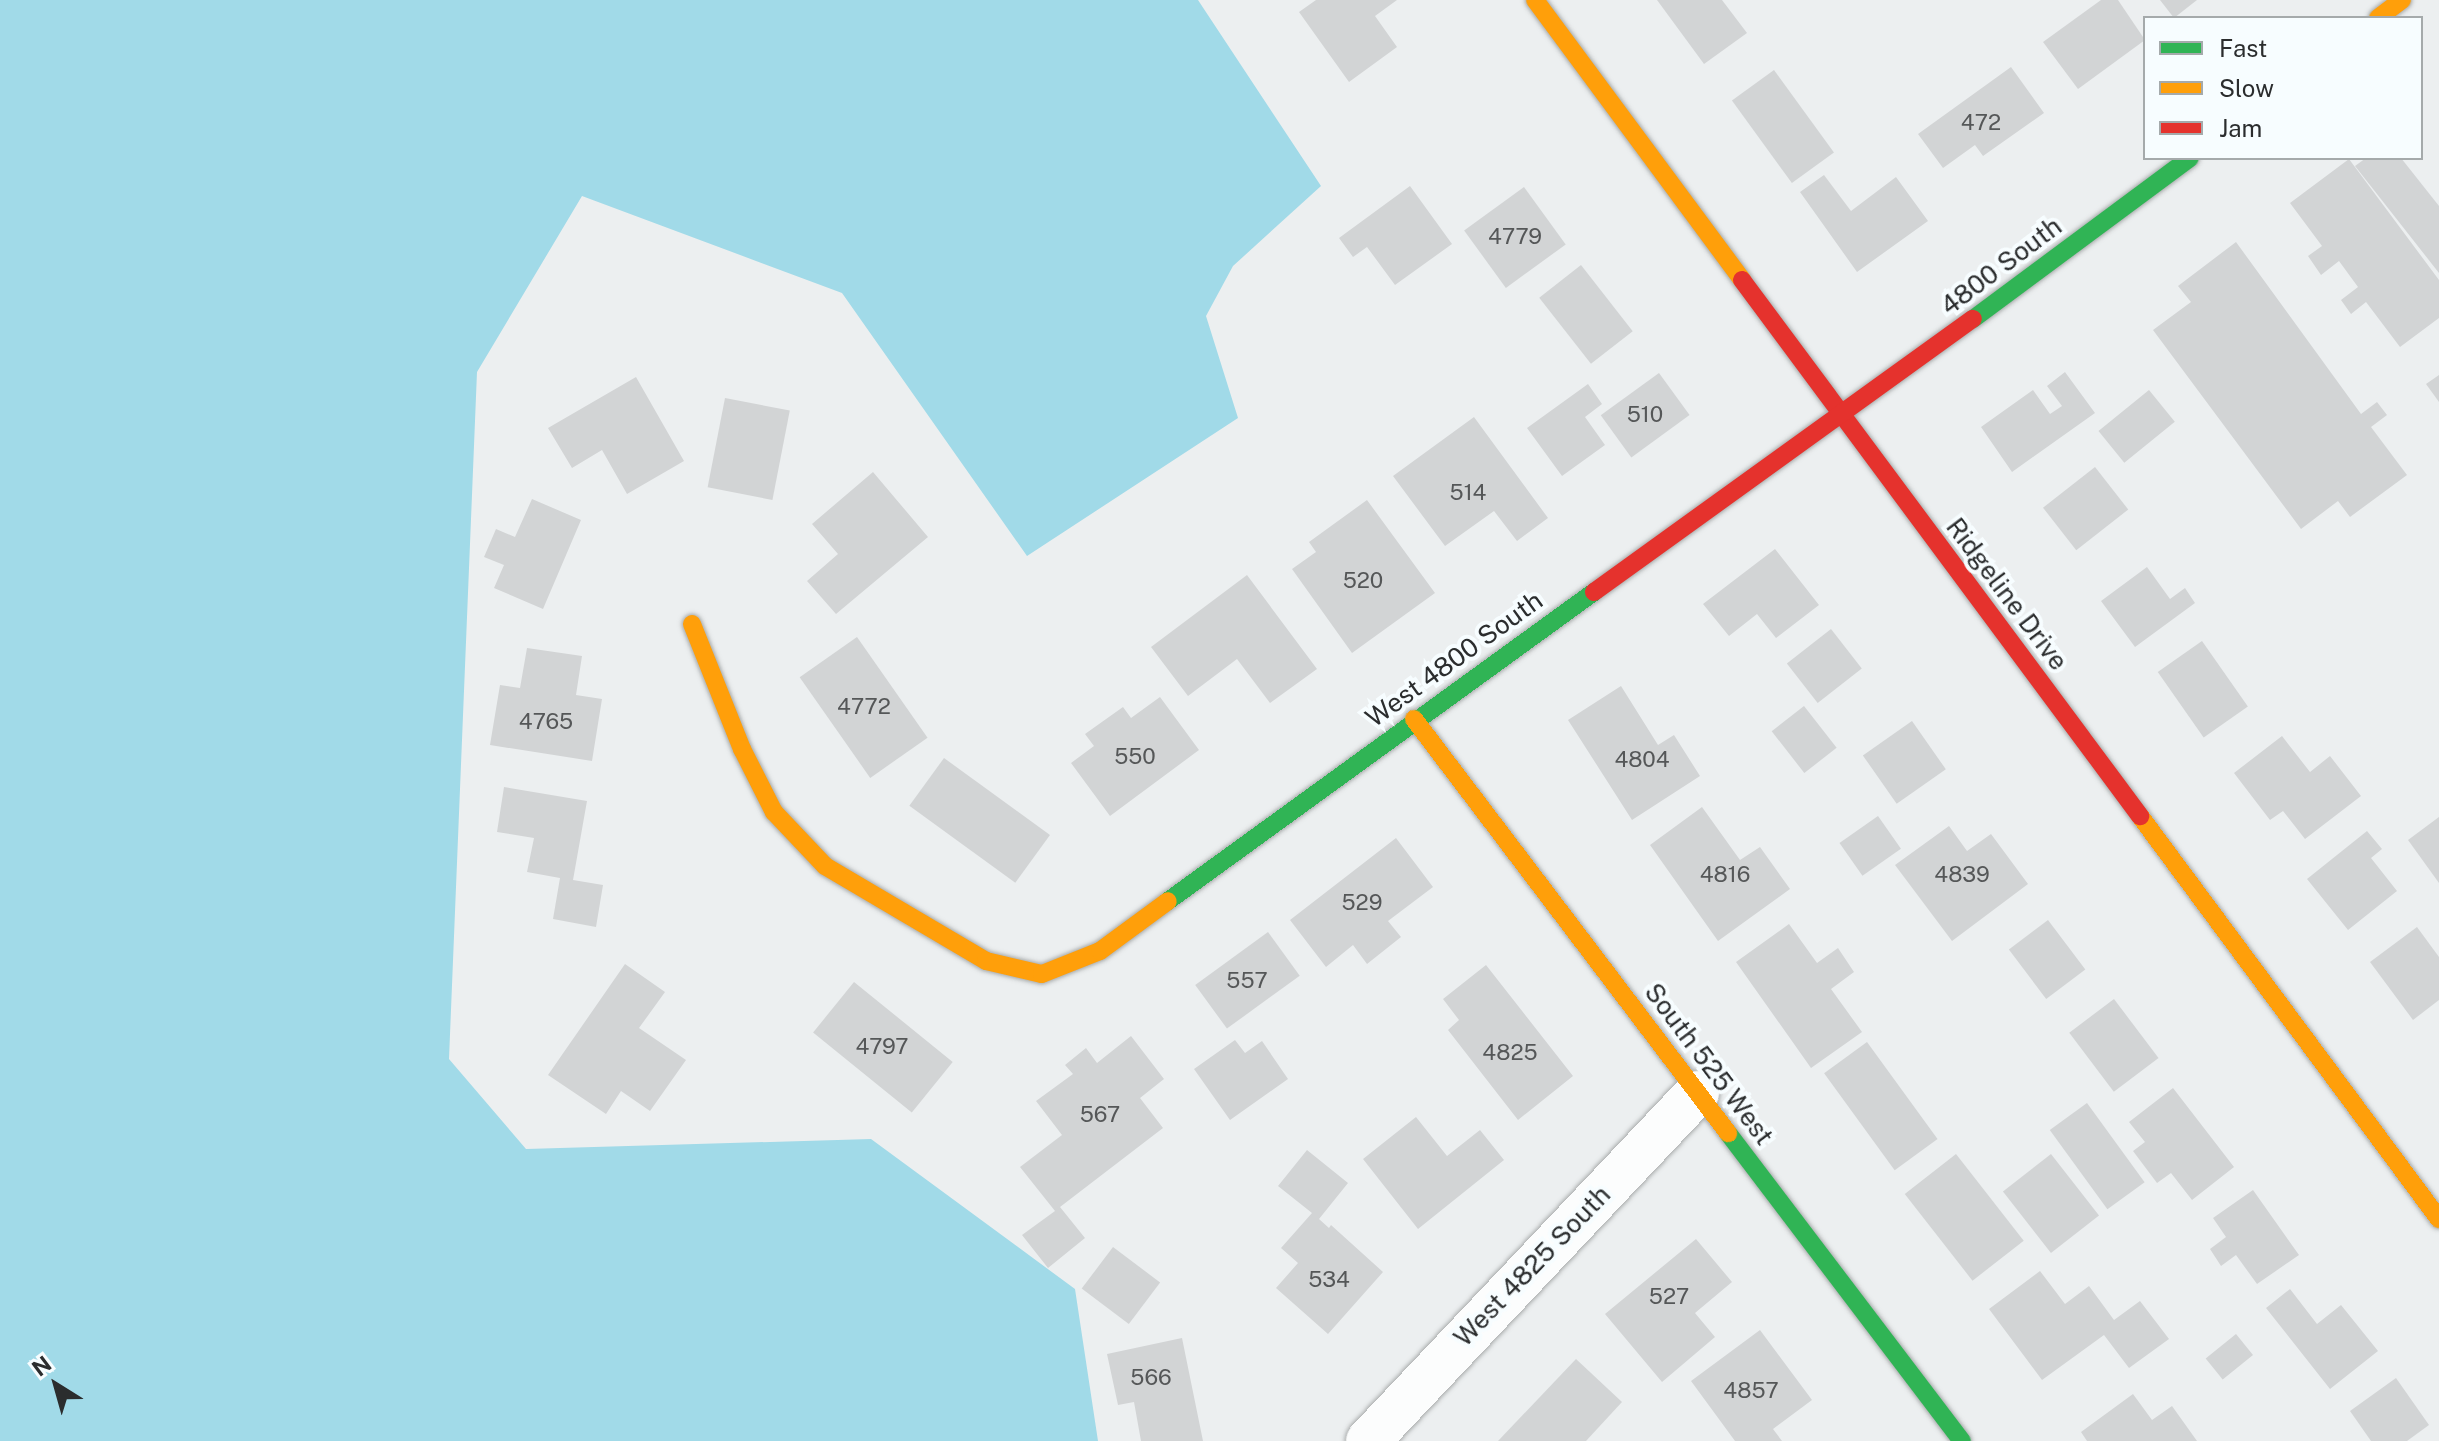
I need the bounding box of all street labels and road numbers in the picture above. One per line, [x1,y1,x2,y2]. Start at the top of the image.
street label: 4800 South [1934,210,2068,322]
street label: Ridgeline Drive [1940,512,2074,676]
street label: West 4800 South [1360,584,1548,734]
street label: South 525 West [1638,977,1780,1151]
street label: West 4825 South [1447,1179,1617,1353]

